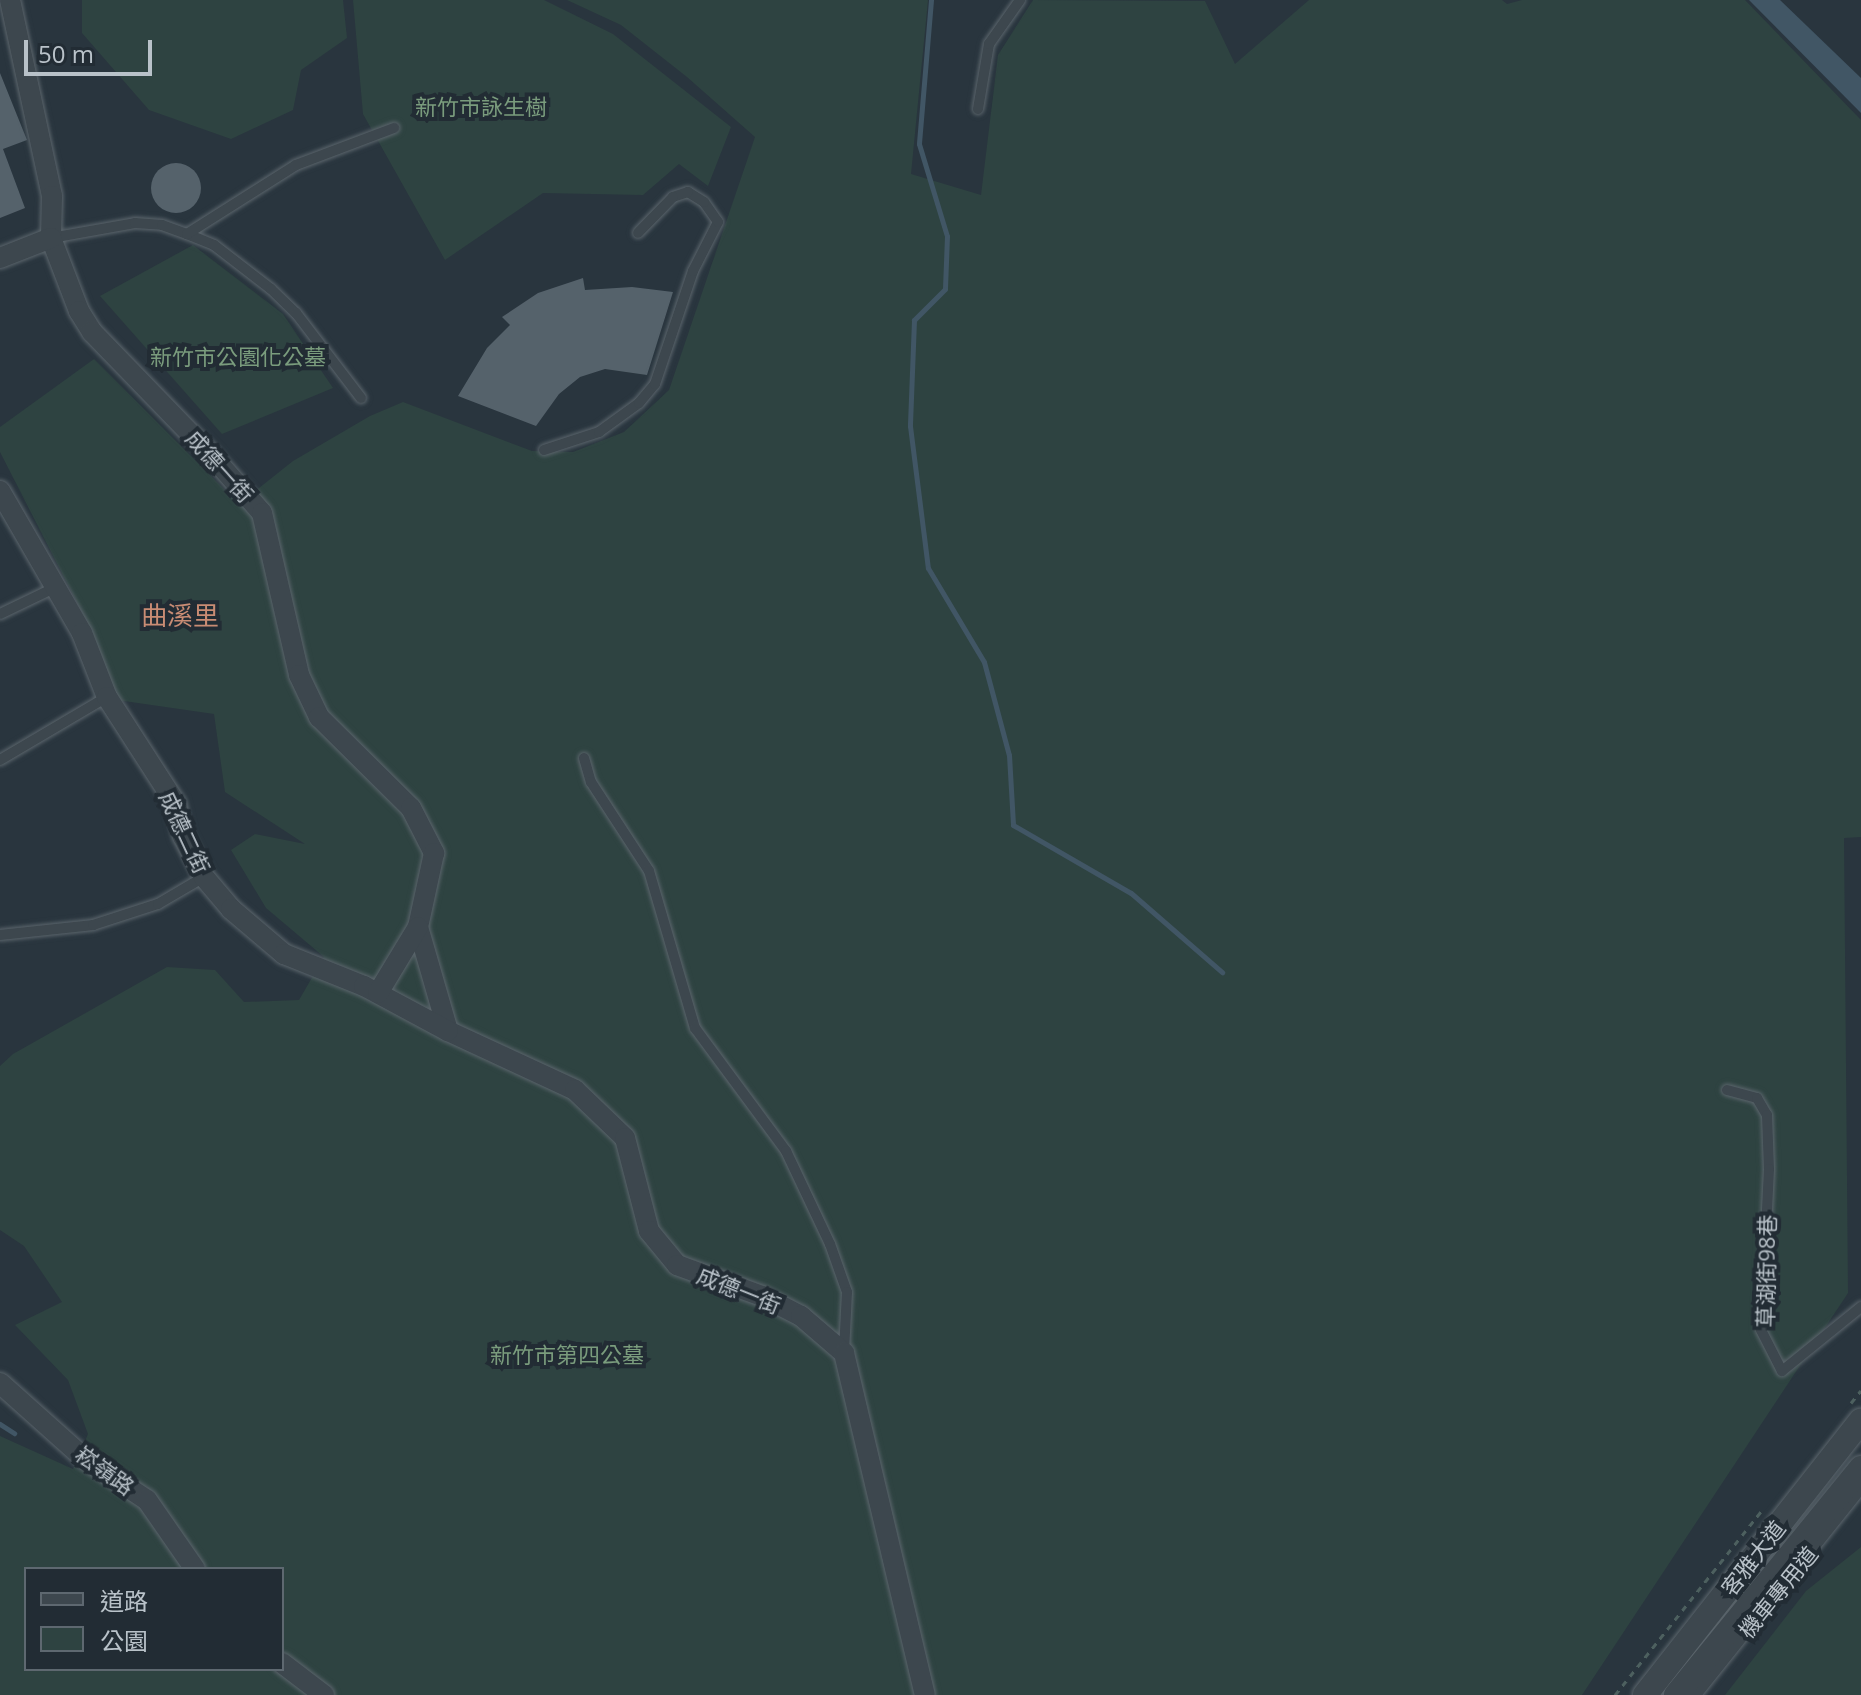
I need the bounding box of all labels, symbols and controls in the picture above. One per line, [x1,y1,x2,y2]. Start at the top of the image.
scale bar [28,24,156,74]
text: 50 m [38,37,94,70]
park label: 新竹市詠生樹 [415,94,547,120]
park label: 新竹市公園化公墓 [150,344,326,370]
street label: 成德一街 [181,424,259,508]
district label: 曲溪里 [141,600,219,632]
street label: 成德二街 [154,787,216,877]
street label: 草湖街98巷 [1752,1214,1780,1328]
street label: 成德一街 [693,1261,785,1319]
park label: 新竹市第四公墓 [490,1342,644,1368]
street label: 崧嶺路 [71,1440,139,1500]
street label: 客雅大道 [1716,1515,1790,1601]
street label: 機車專用道 [1733,1541,1823,1643]
legend [24,1567,284,1671]
text: 道路 [100,1584,148,1617]
text: 公園 [100,1624,148,1657]

